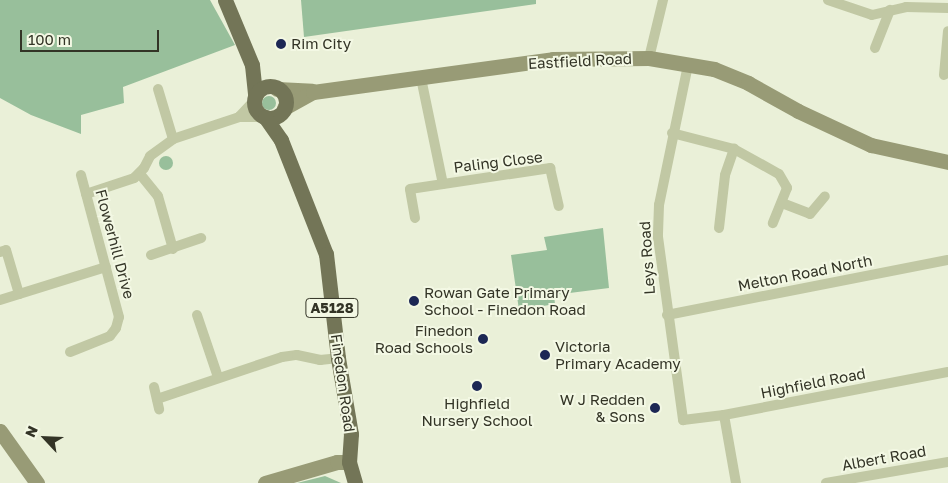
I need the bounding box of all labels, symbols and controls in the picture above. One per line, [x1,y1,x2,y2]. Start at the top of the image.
scale bar [22,20,161,52]
text: 100 m [28,30,71,48]
place label: Rim City [291,35,351,53]
marker: Rim City [275,38,287,50]
street label: Eastfield Road [528,49,632,73]
street label: Paling Close [452,148,544,176]
street label: Flowerhill Drive [92,187,138,301]
street label: Leys Road [635,221,659,295]
street label: Melton Road North [736,251,874,295]
place label: Rowan Gate Primary School - Finedon Road [424,283,586,318]
marker: Rowan Gate Primary School - Finedon Road [408,295,420,307]
road number: A5128 [304,296,360,320]
place label: Finedon Road Schools [375,321,473,356]
street label: Finedon Road [327,333,359,433]
marker: Finedon Road Schools [477,333,489,345]
place label: Victoria Primary Academy [555,337,681,372]
marker: Victoria Primary Academy [539,349,551,361]
street label: Highfield Road [759,364,867,402]
marker: Highfield Nursery School [471,380,483,392]
place label: W J Redden & Sons [560,390,645,425]
place label: Highfield Nursery School [421,394,533,429]
marker: W J Redden & Sons [649,402,661,414]
north arrow [20,413,70,463]
text: N [21,423,41,440]
street label: Albert Road [841,442,927,474]

